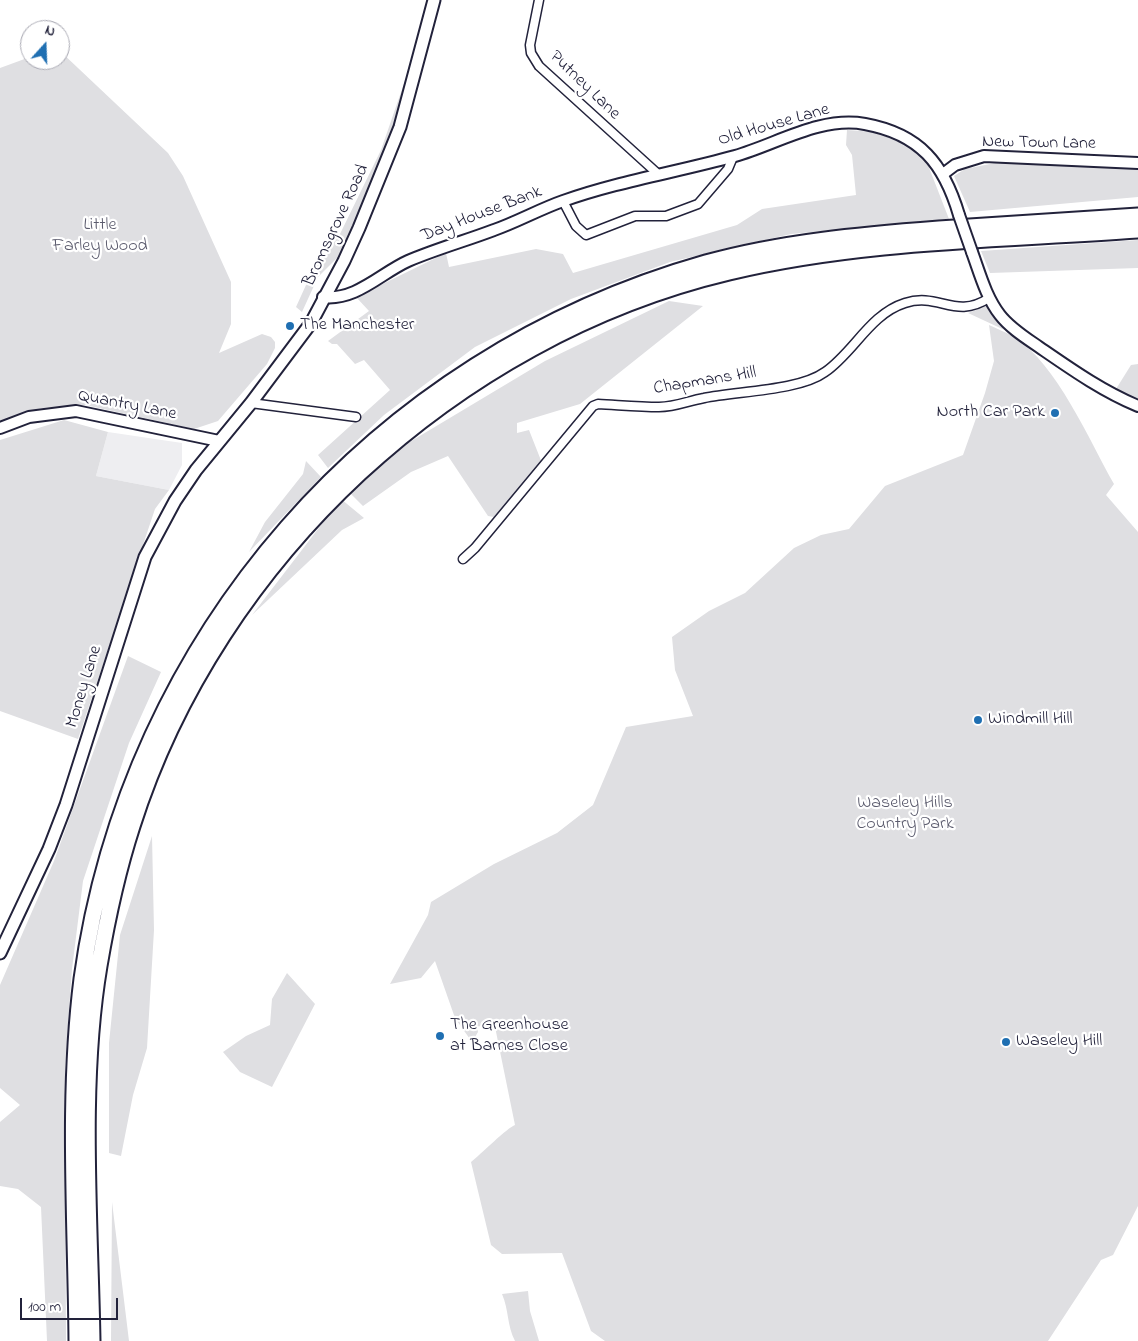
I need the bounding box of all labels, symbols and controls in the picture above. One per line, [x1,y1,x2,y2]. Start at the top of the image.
north arrow [20,20,70,70]
text: N [42,20,58,43]
street label: Putney Lane [544,47,624,125]
street label: Old House Lane [716,100,832,152]
street label: New Town Lane [982,132,1096,156]
street label: Bromsgrove Road [299,161,375,291]
street label: Day House Bank [418,182,546,248]
park label: Little Farley Wood [52,215,148,258]
place label: The Manchester [300,315,414,337]
marker: The Manchester [284,320,296,332]
street label: Chapmans Hill [652,363,758,401]
street label: Quantry Lane [76,386,178,426]
place label: North Car Park [937,402,1045,424]
marker: North Car Park [1049,407,1061,419]
street label: Money Lane [62,643,108,731]
place label: Windmill Hill [988,709,1073,731]
marker: Windmill Hill [972,714,984,726]
park label: Waseley Hills Country Park [856,793,954,836]
place label: The Greenhouse at Barnes Close [450,1015,569,1058]
marker: The Greenhouse at Barnes Close [434,1030,446,1042]
place label: Waseley Hill [1016,1031,1102,1053]
marker: Waseley Hill [1000,1036,1012,1048]
scale bar [22,1288,120,1320]
text: 100 m [28,1296,61,1318]

